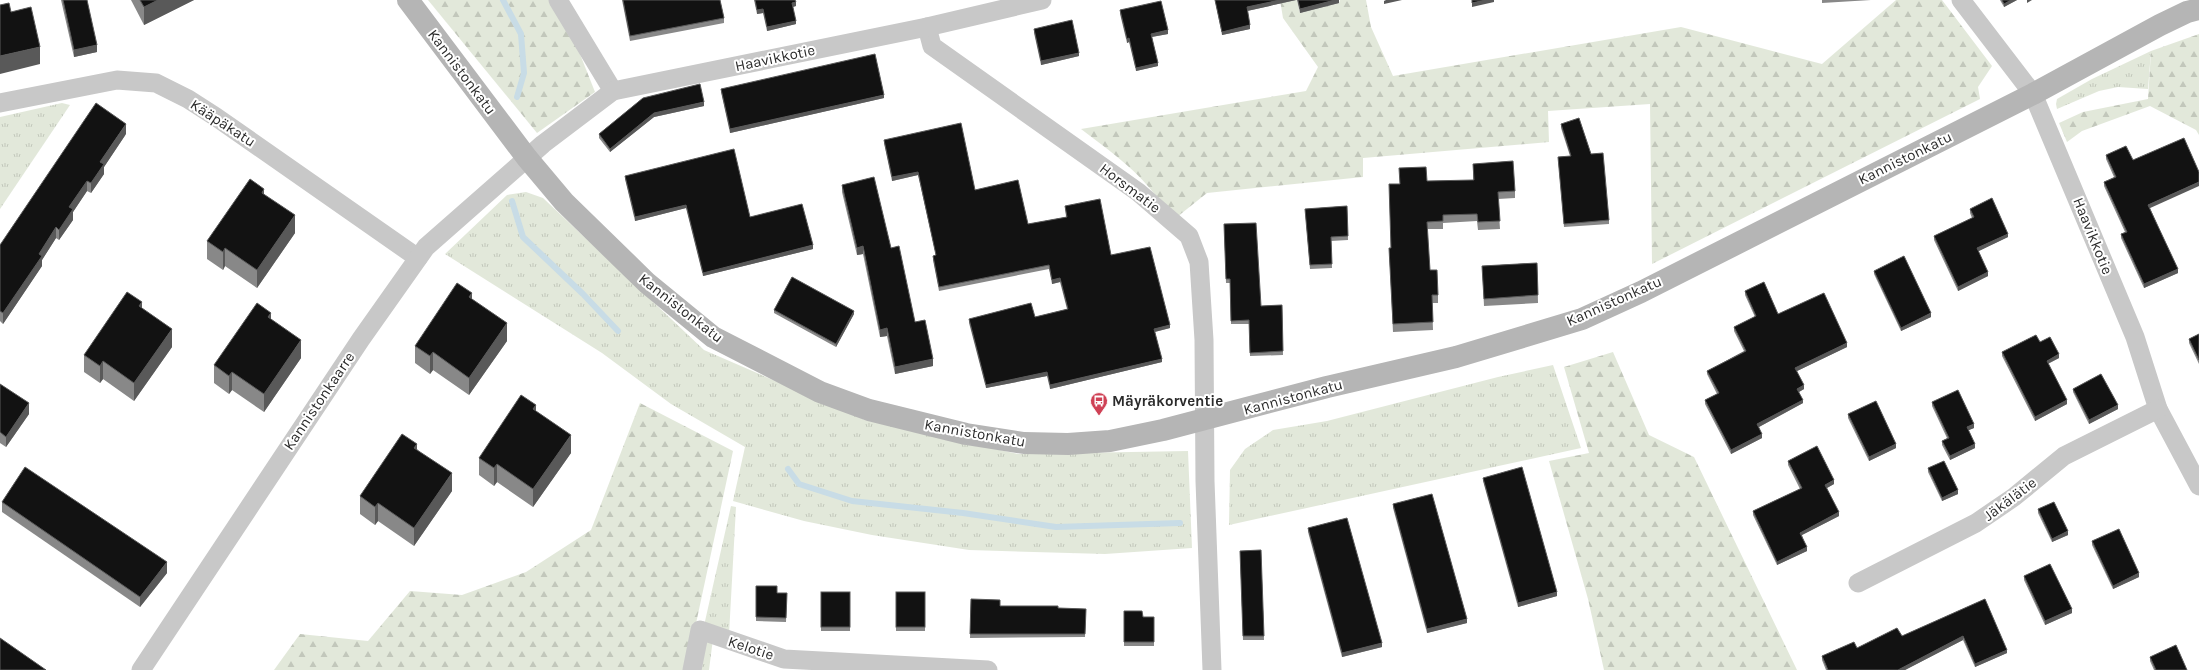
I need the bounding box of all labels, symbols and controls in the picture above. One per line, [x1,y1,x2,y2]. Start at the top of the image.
street label: Kannistonkatu [424,26,500,118]
street label: Haavikkotie [733,41,817,75]
street label: Kääpäkatu [187,95,259,151]
street label: Kannistonkatu [1855,128,1955,188]
street label: Horsmatie [1096,159,1164,217]
street label: Haavikkotie [2069,195,2117,277]
street label: Kannistonkatu [635,269,727,347]
street label: Kannistonkatu [1564,272,1664,330]
street label: Kannistonkaarre [280,349,358,453]
street label: Kannistonkatu [1241,375,1345,419]
bus stop icon: Mäyräkorventie [1089,391,1109,416]
place label: Mäyräkorventie [1112,392,1223,410]
street label: Kannistonkatu [923,415,1027,451]
street label: Jäkälätie [1980,473,2040,525]
street label: Kelotie [726,632,776,664]

